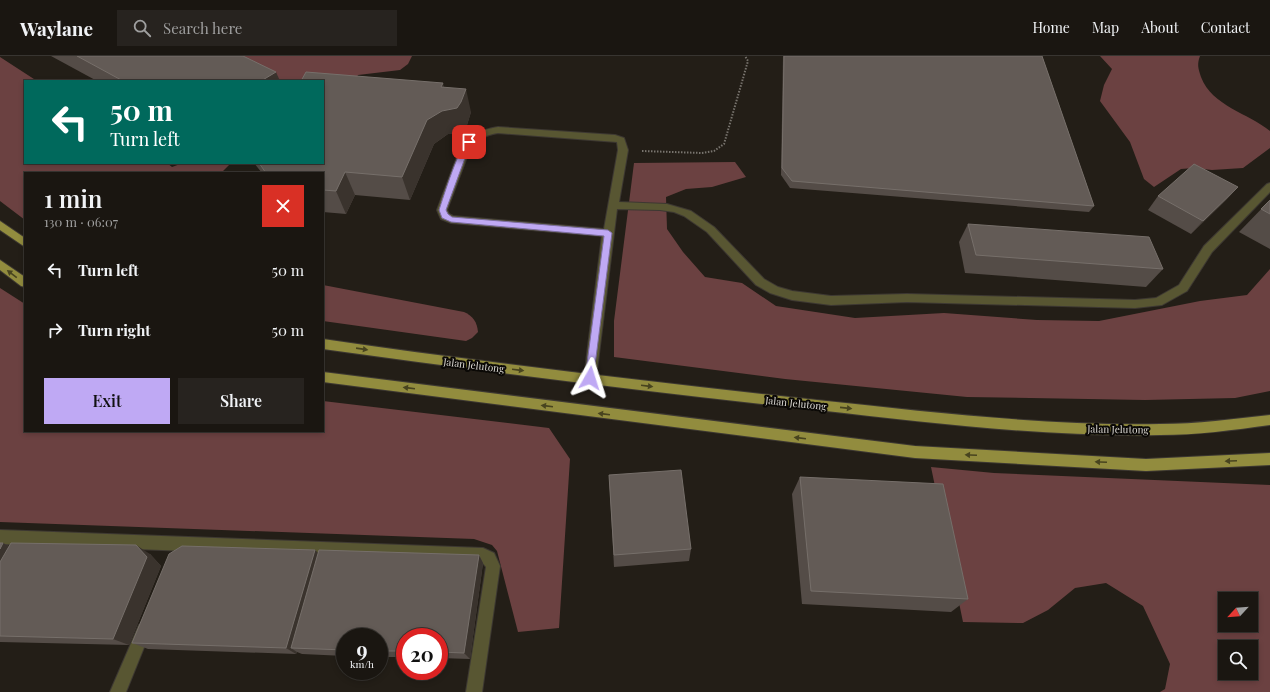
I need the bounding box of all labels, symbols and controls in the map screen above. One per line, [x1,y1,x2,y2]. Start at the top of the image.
search box [117,10,397,46]
text: Waylane [20,15,93,41]
icon: search [131,17,153,39]
text: Search here [163,18,242,38]
text: Home [1032,18,1070,37]
text: Map [1092,18,1119,37]
text: About [1141,18,1179,37]
text: Contact [1201,18,1250,37]
text: 50 m [110,91,173,128]
icon: left [44,96,96,148]
pin [452,125,486,159]
text: Turn left [110,127,180,151]
icon: arrive [458,131,480,153]
text: 1 min [44,182,102,214]
button: close [262,185,304,227]
text: 130 m · 06:07 [44,213,118,230]
icon: left [44,259,66,281]
text: Turn left [78,260,139,280]
text: 50 m [272,260,304,280]
one-way arrow [7,270,18,278]
icon: right [44,319,66,341]
text: Turn right [78,320,151,340]
text: 50 m [272,320,304,340]
one-way arrow [356,346,368,352]
street label: Jalan Jelutong [442,354,506,376]
position arrow [569,357,611,399]
one-way arrow [512,367,524,373]
button: Exit [44,378,170,424]
button: Share [178,378,304,424]
one-way arrow [641,382,653,389]
one-way arrow [403,385,415,391]
street label: Jalan Jelutong [764,393,828,413]
one-way arrow [541,403,553,409]
one-way arrow [840,405,852,412]
one-way arrow [598,411,610,417]
street label: Jalan Jelutong [1086,421,1149,437]
one-way arrow [794,435,806,441]
one-way arrow [964,452,977,458]
one-way arrow [1225,458,1237,465]
one-way arrow [1095,459,1107,466]
north arrow [1218,592,1258,632]
map controls [1218,592,1258,680]
speed limit sign: 20 [396,628,448,680]
text: 9 [356,635,368,662]
button: search [1218,640,1258,680]
text: km/h [350,657,374,671]

